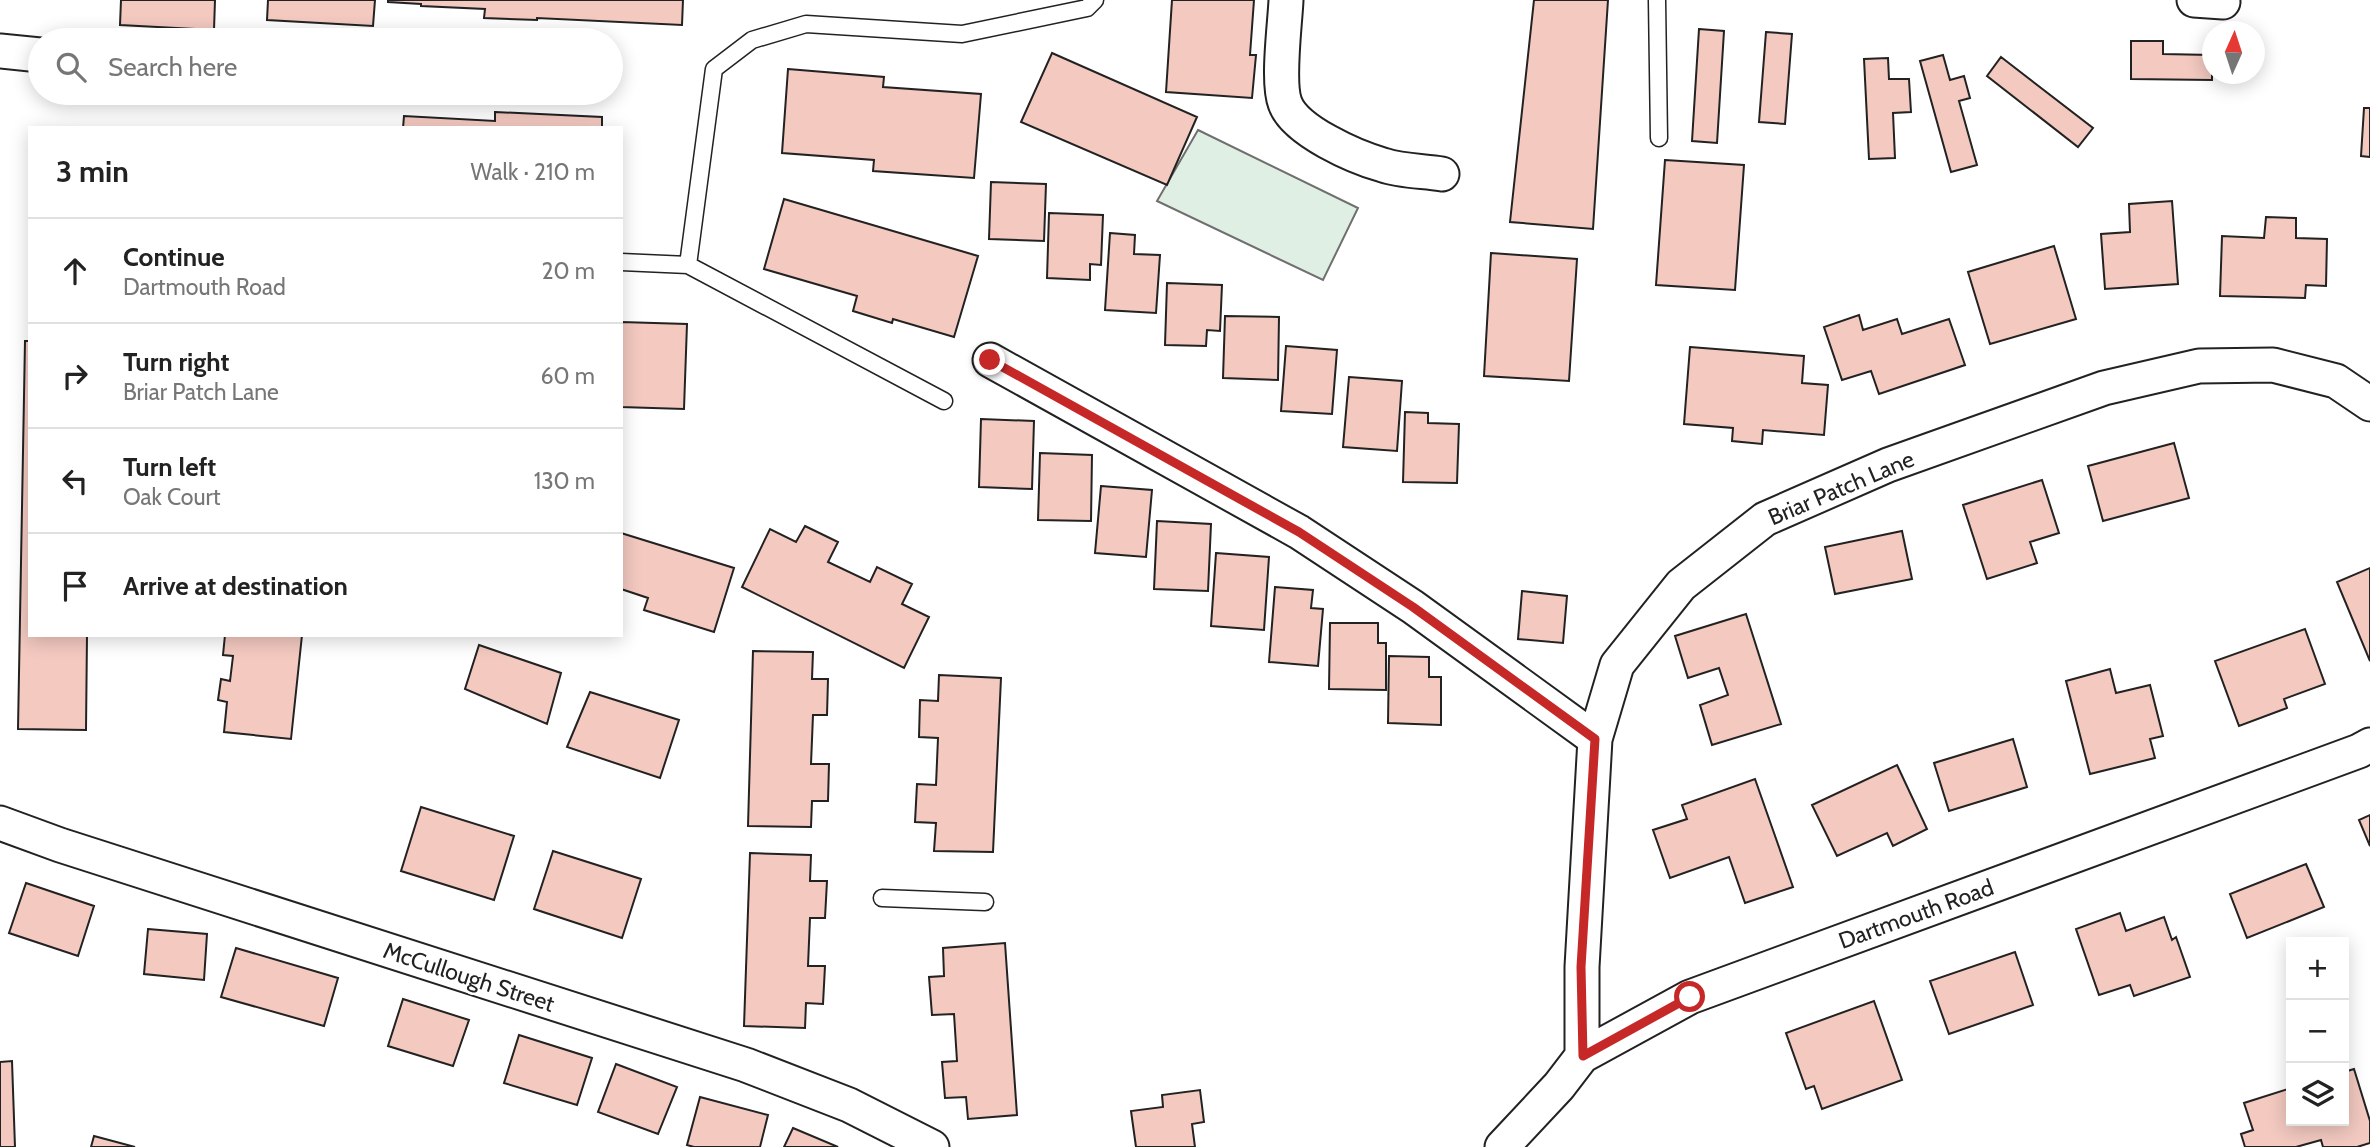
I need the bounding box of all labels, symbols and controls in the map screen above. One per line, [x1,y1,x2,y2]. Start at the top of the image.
north arrow [2202,21,2265,84]
search box [28,28,623,105]
icon: search [52,48,90,86]
text: Search here [108,51,237,83]
text: 3 min [56,153,129,190]
text: Walk · 210 m [471,158,595,186]
text: Continue [123,241,225,273]
icon: ahead [56,252,94,290]
text: 20 m [542,257,595,285]
text: Dartmouth Road [123,273,286,301]
route end [974,344,1005,375]
text: Turn right [123,346,229,378]
icon: right [56,357,94,395]
text: 60 m [541,362,595,390]
text: Briar Patch Lane [123,378,279,406]
street label: Briar Patch Lane [1764,445,1918,531]
text: Turn left [123,451,216,483]
icon: left [56,462,94,500]
text: 130 m [534,467,595,495]
text: Oak Court [123,483,221,511]
icon: arrive [56,567,94,605]
text: Arrive at destination [123,570,348,602]
street label: Dartmouth Road [1835,873,1997,955]
street label: McCullough Street [380,936,558,1018]
map controls [2286,937,2349,1126]
button: + [2286,937,2349,1000]
route start [1674,981,1705,1012]
button: − [2286,1000,2349,1063]
button: layers [2286,1063,2349,1126]

